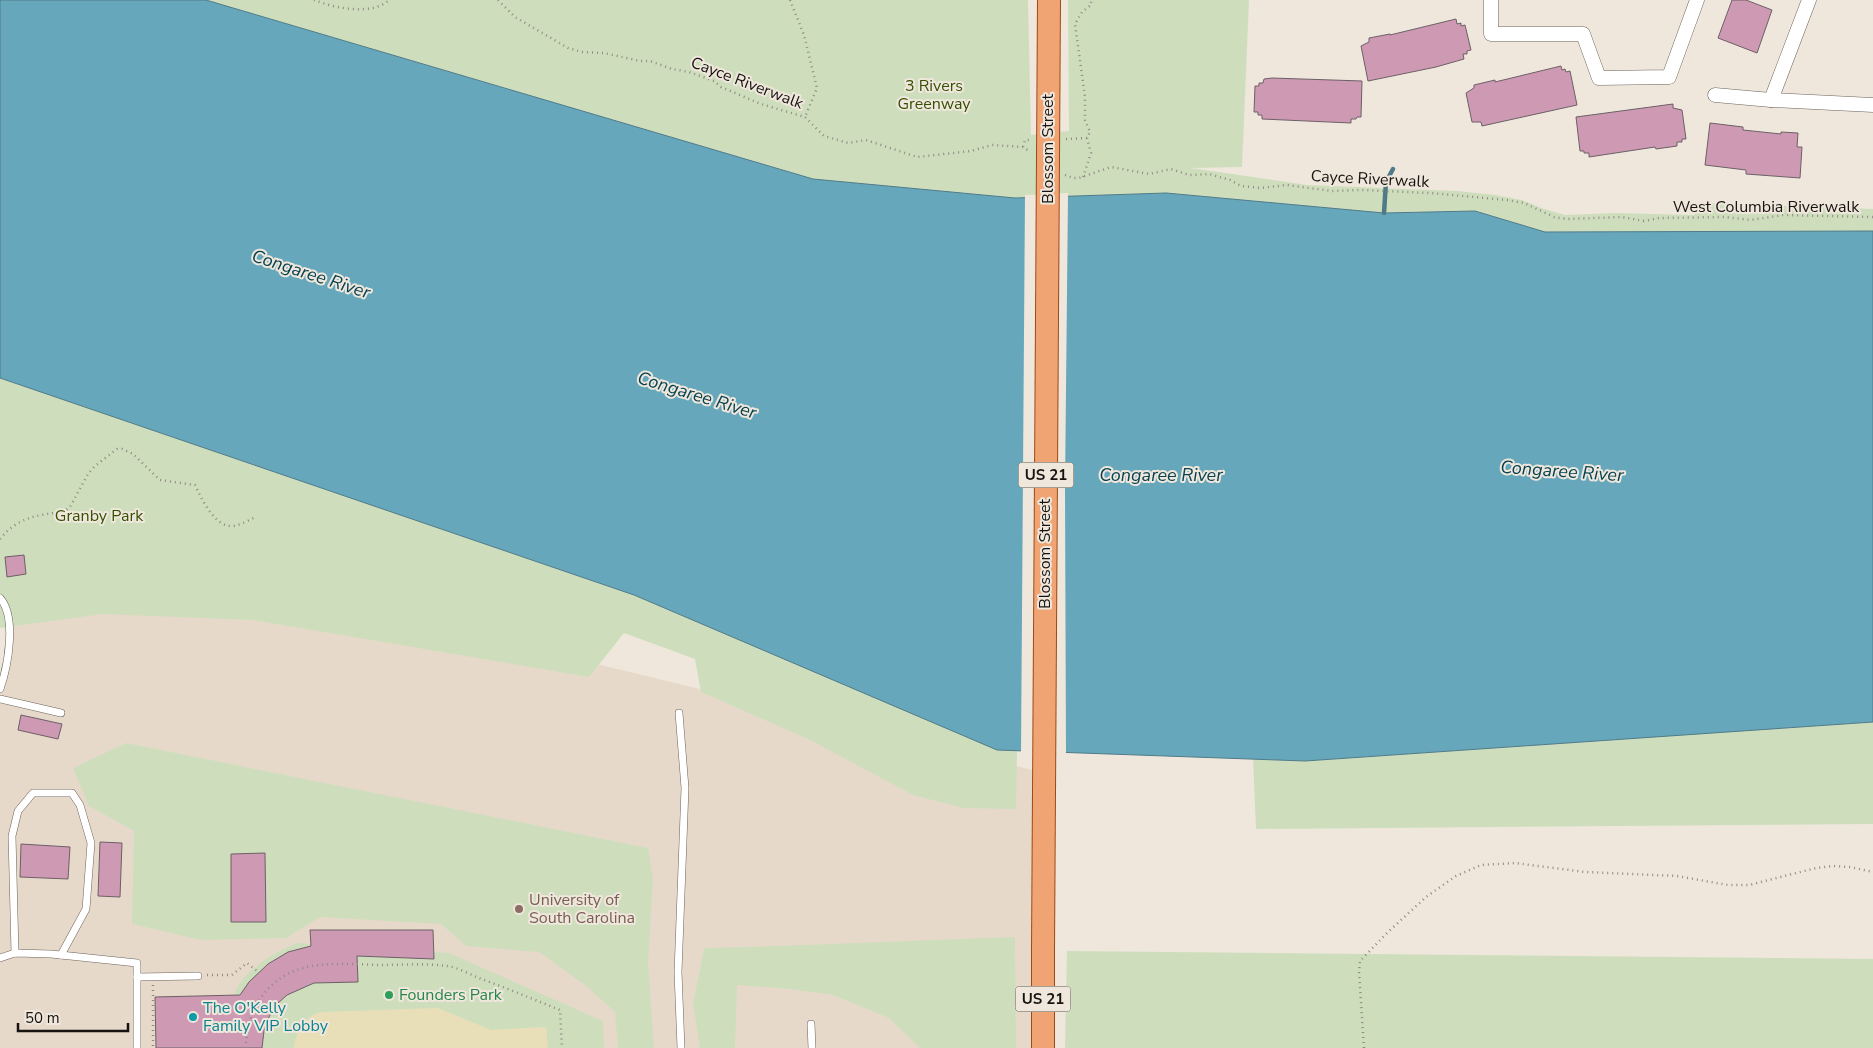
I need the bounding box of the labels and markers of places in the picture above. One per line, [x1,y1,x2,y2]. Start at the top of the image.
place label: University of South Carolina [529,889,635,929]
marker: University of South Carolina [513,903,525,915]
place label: Founders Park [399,984,503,1006]
marker: Founders Park [383,989,395,1001]
place label: The O'Kelly Family VIP Lobby [203,997,329,1037]
marker: The O'Kelly Family VIP Lobby [187,1011,199,1023]

